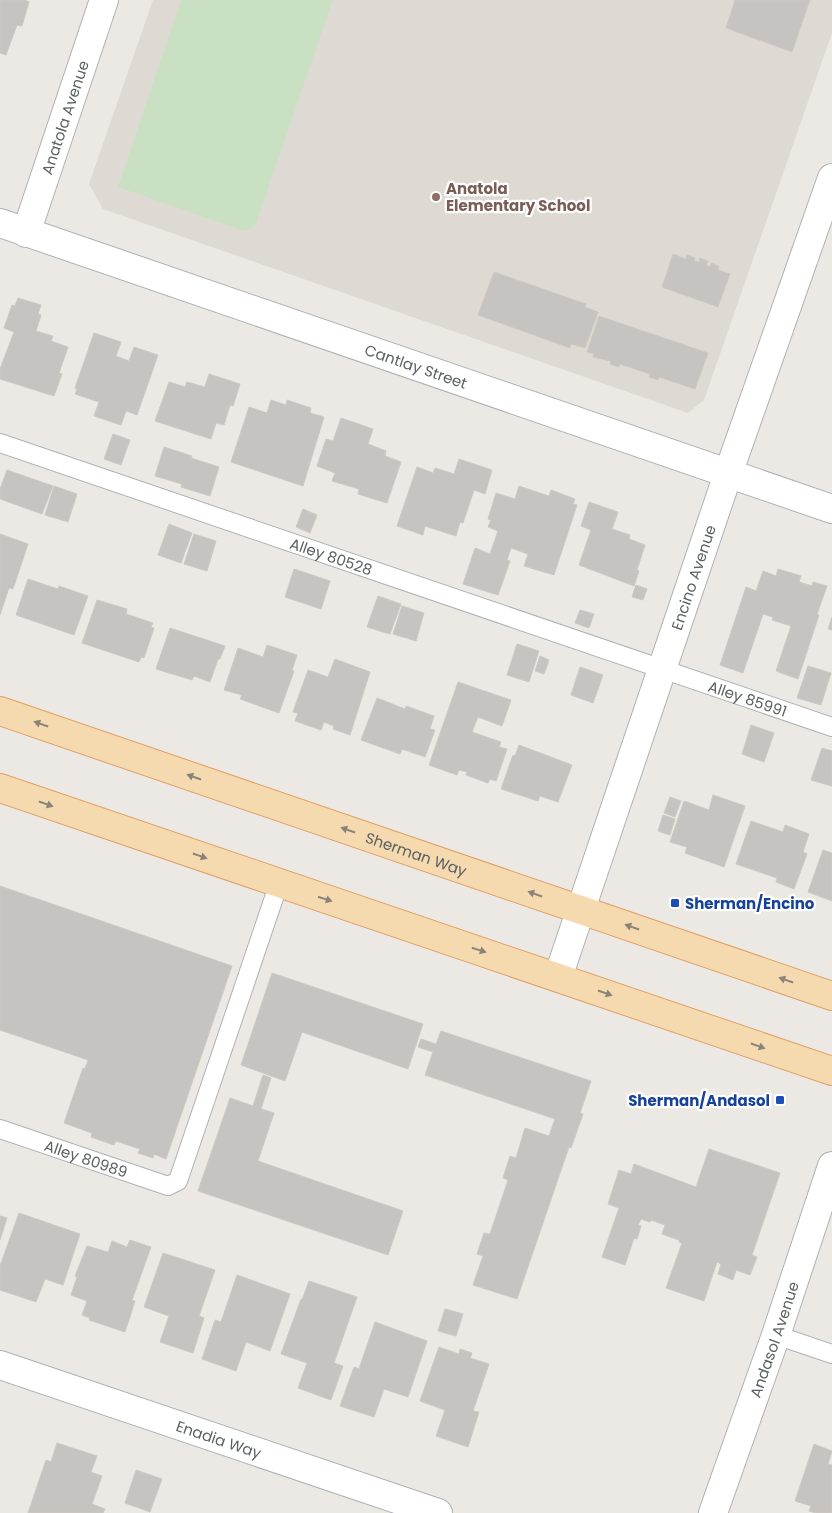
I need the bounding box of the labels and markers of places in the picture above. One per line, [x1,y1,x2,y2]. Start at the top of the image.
place label: Anatola Elementary School [446,178,590,216]
marker: Anatola Elementary School [430,191,442,203]
place label: Sherman/Encino [685,893,815,914]
marker: Sherman/Encino [669,897,681,909]
place label: Sherman/Andasol [628,1090,770,1111]
marker: Sherman/Andasol [774,1094,786,1106]

